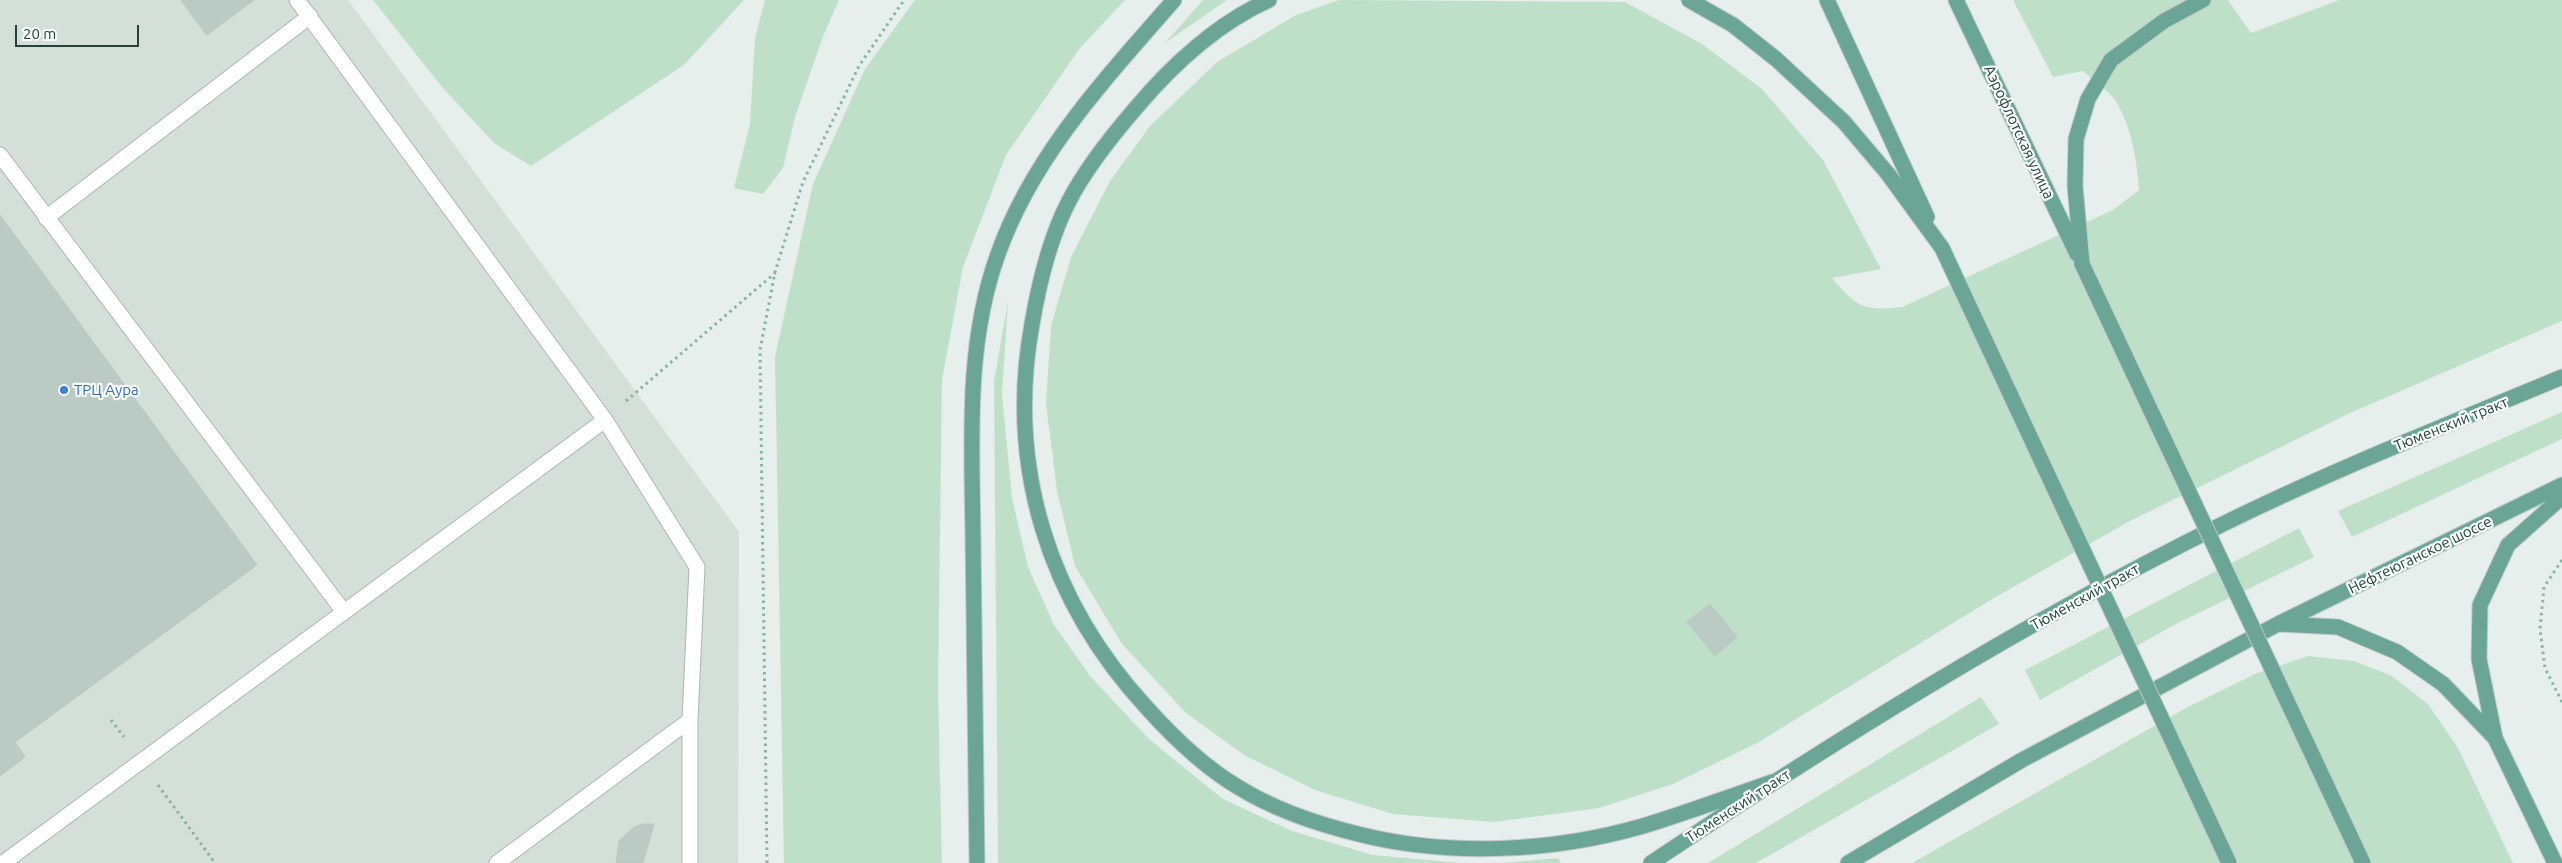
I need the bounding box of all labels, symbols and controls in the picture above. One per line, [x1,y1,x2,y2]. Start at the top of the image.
scale bar [18,15,141,47]
text: 20 m [23,25,56,42]
street label: Аэрофлотская улица [1980,62,2058,202]
place label: ТРЦ Аура [74,381,139,399]
marker: ТРЦ Аура [58,384,70,396]
street label: Тюменский тракт [2392,393,2510,455]
street label: Нефтеюганское шоссе [2345,512,2495,598]
street label: Тюменский тракт [2028,560,2142,634]
street label: Тюменский тракт [1682,766,1794,846]

